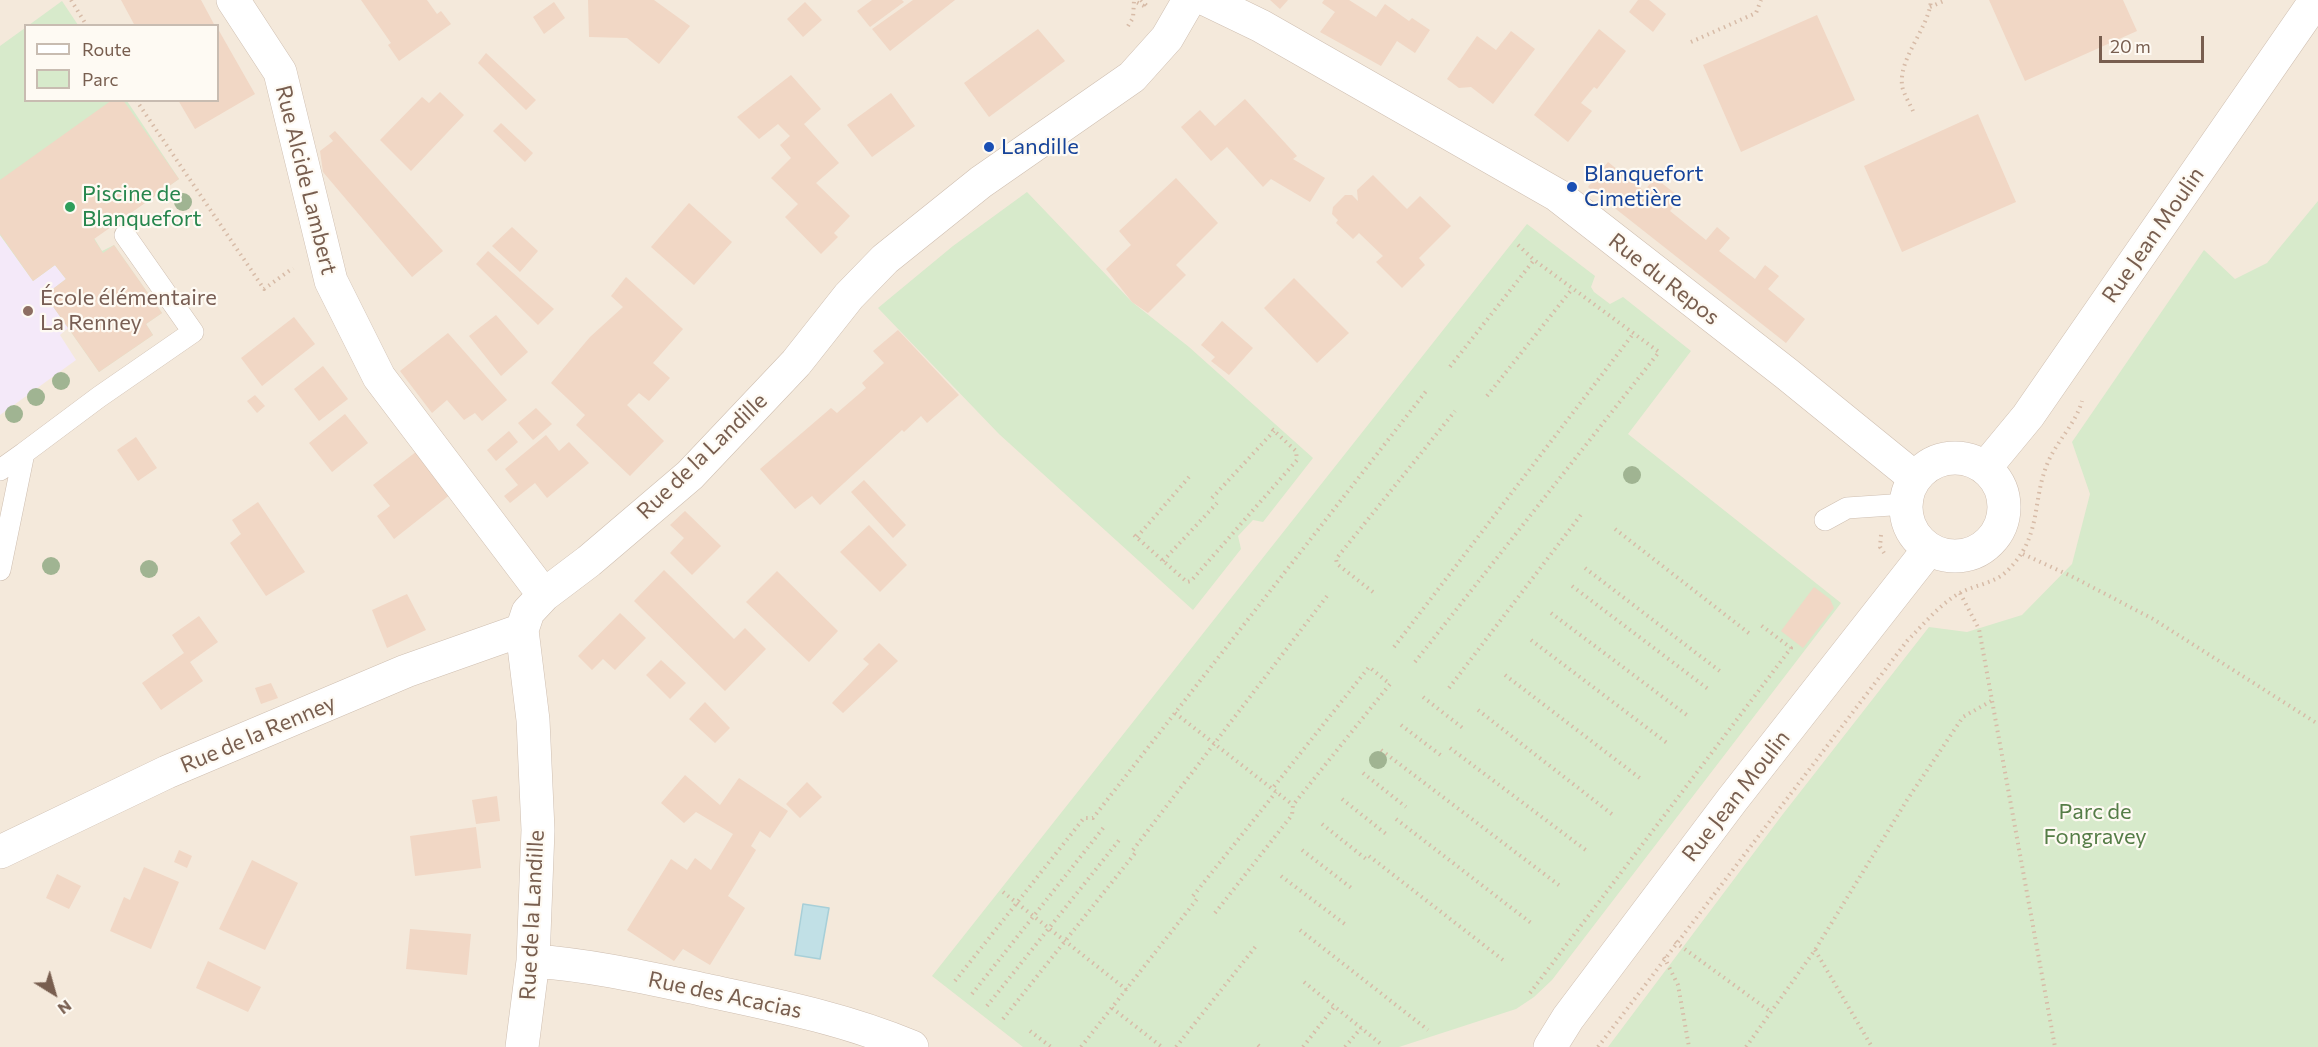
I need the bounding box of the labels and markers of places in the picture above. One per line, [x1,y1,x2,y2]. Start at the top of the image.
place label: Landille [1001,134,1079,160]
marker: Landille [982,140,996,154]
place label: Blanquefort Cimetière [1584,161,1704,212]
marker: Blanquefort Cimetière [1565,180,1579,194]
place label: Piscine de Blanquefort [82,181,202,232]
marker: Piscine de Blanquefort [63,200,77,214]
place label: École élémentaire La Renney [40,285,217,336]
marker: École élémentaire La Renney [21,304,35,318]

